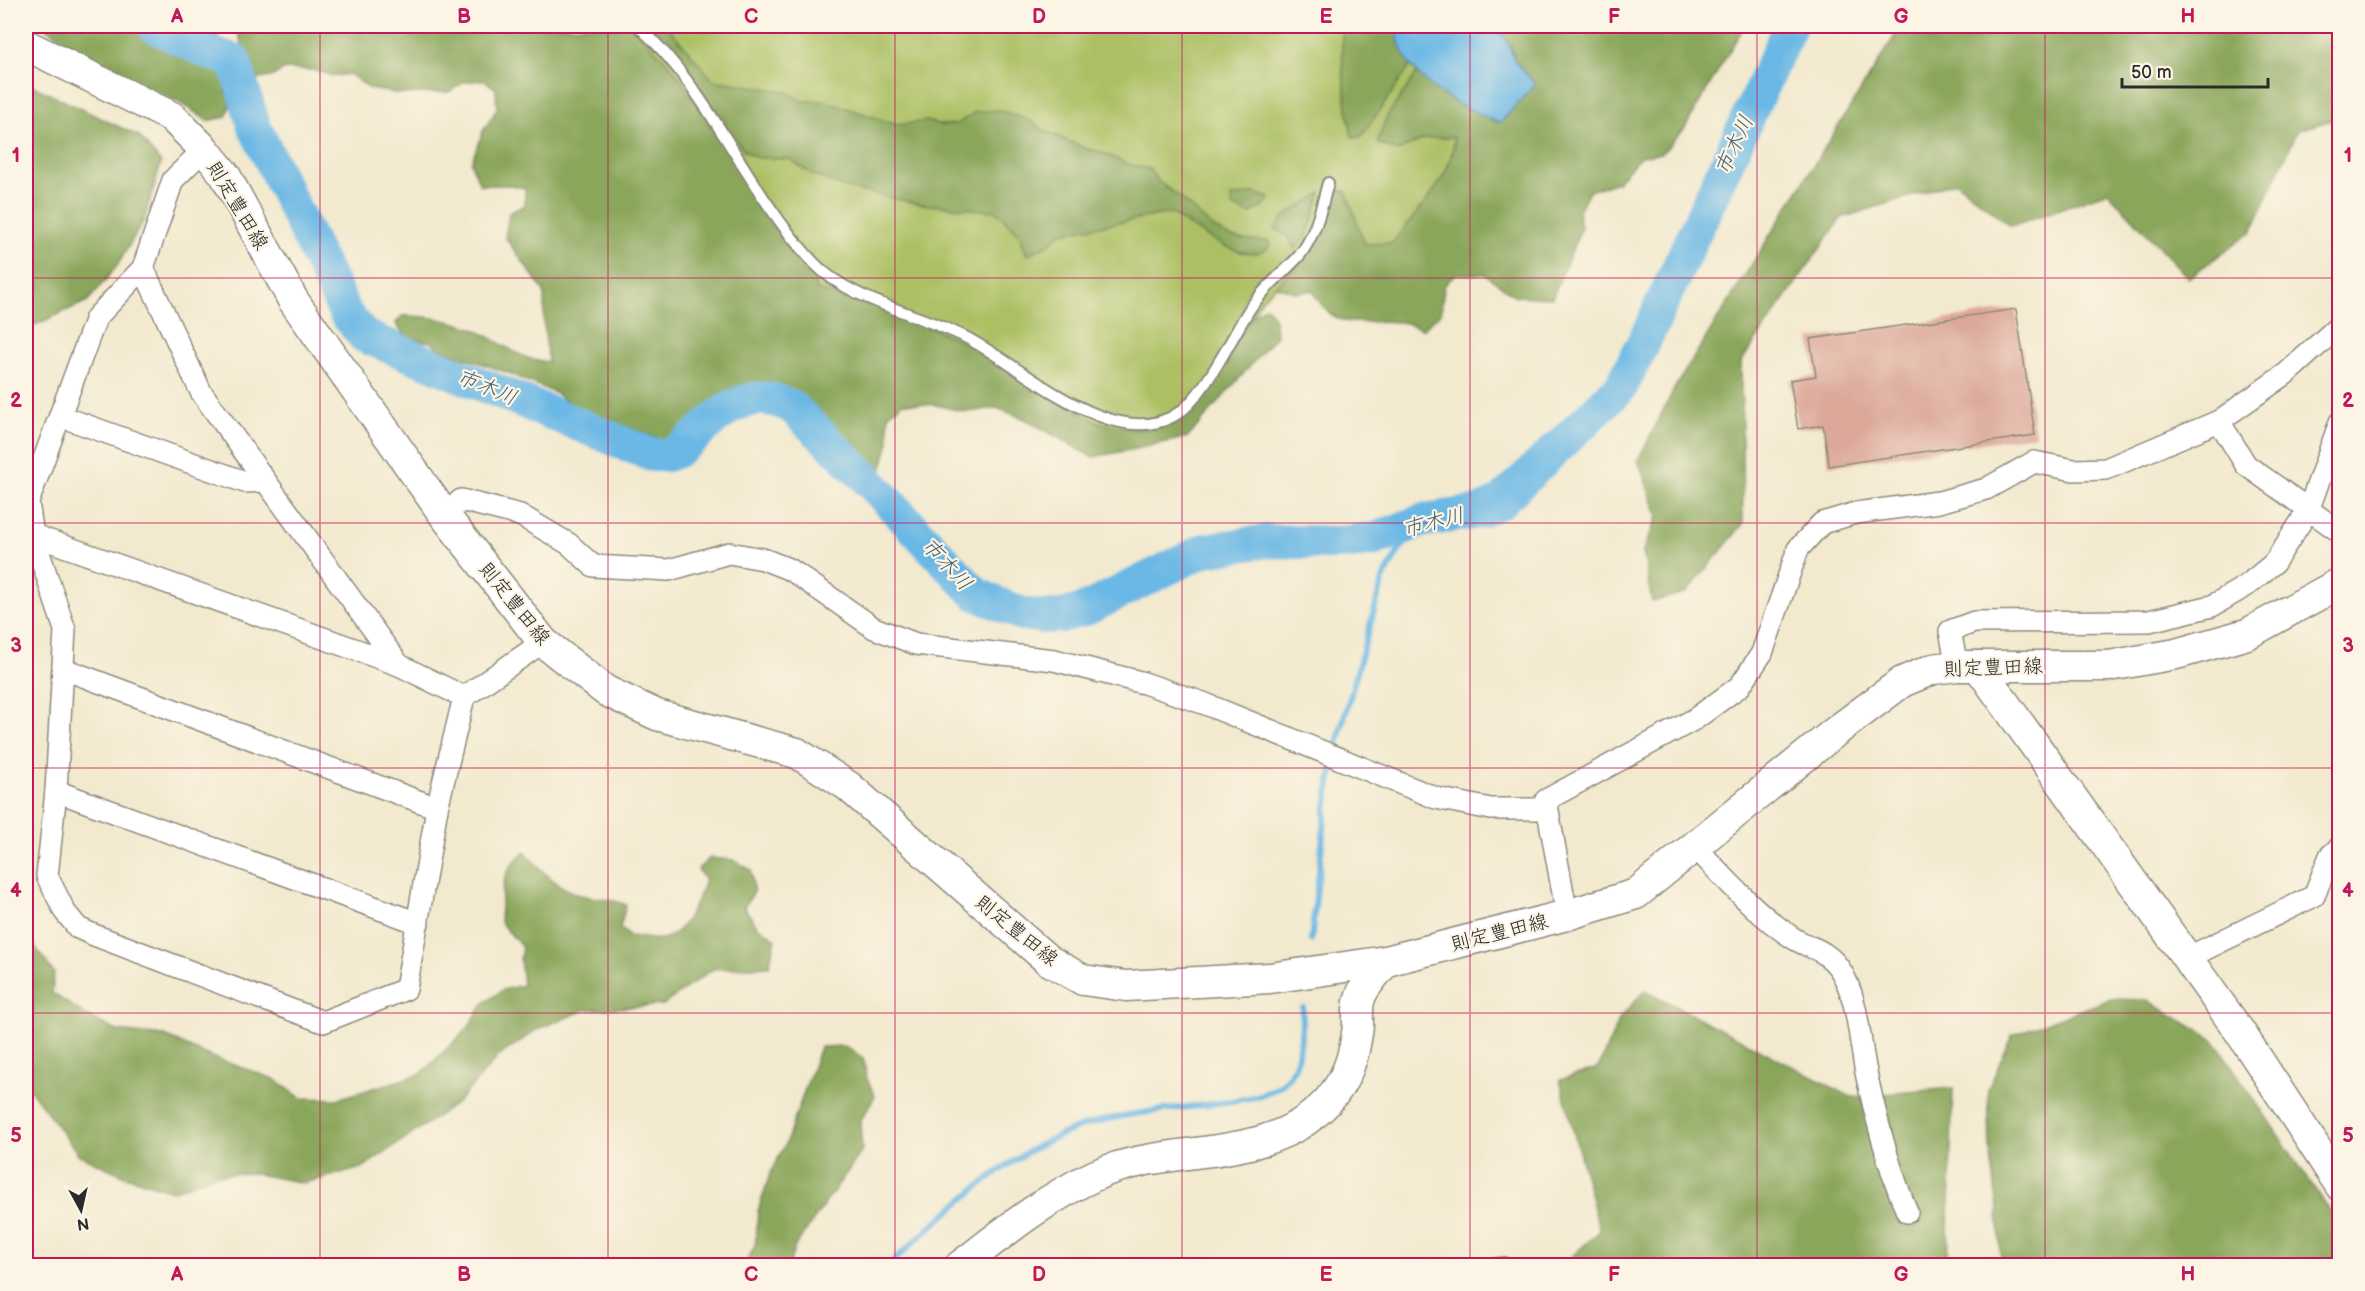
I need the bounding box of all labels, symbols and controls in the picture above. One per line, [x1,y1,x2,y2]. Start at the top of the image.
text: A [170,5,184,29]
text: B [457,5,471,29]
text: C [744,5,758,29]
text: D [1032,5,1046,29]
text: E [1320,5,1333,29]
text: F [1608,5,1620,29]
text: G [1894,5,1909,29]
text: H [2181,5,2195,29]
scale bar [2122,51,2268,89]
text: 50 m [2131,62,2172,83]
water label: 市木川 [1710,111,1759,179]
text: 1 [12,144,20,168]
text: 1 [2344,144,2352,168]
street label: 則定豊田線 [201,156,273,255]
water label: 市木川 [453,364,521,411]
text: 2 [10,389,22,413]
text: 2 [2342,389,2354,413]
water label: 市木川 [1400,503,1467,542]
water label: 市木川 [916,533,977,596]
street label: 則定豊田線 [473,557,555,650]
text: 3 [10,634,22,658]
text: 3 [2342,634,2354,658]
street label: 則定豊田線 [1943,654,2043,682]
text: 4 [10,879,22,903]
text: 4 [2342,879,2354,903]
street label: 則定豊田線 [970,890,1063,972]
street label: 則定豊田線 [1448,909,1551,957]
text: 5 [10,1124,22,1148]
text: 5 [2342,1124,2354,1148]
north arrow [51,1180,111,1240]
text: N [76,1213,90,1234]
text: A [170,1263,184,1287]
text: B [457,1263,471,1287]
text: C [744,1263,758,1287]
text: D [1032,1263,1046,1287]
text: E [1320,1263,1333,1287]
text: F [1608,1263,1620,1287]
text: G [1894,1263,1909,1287]
text: H [2181,1263,2195,1287]

